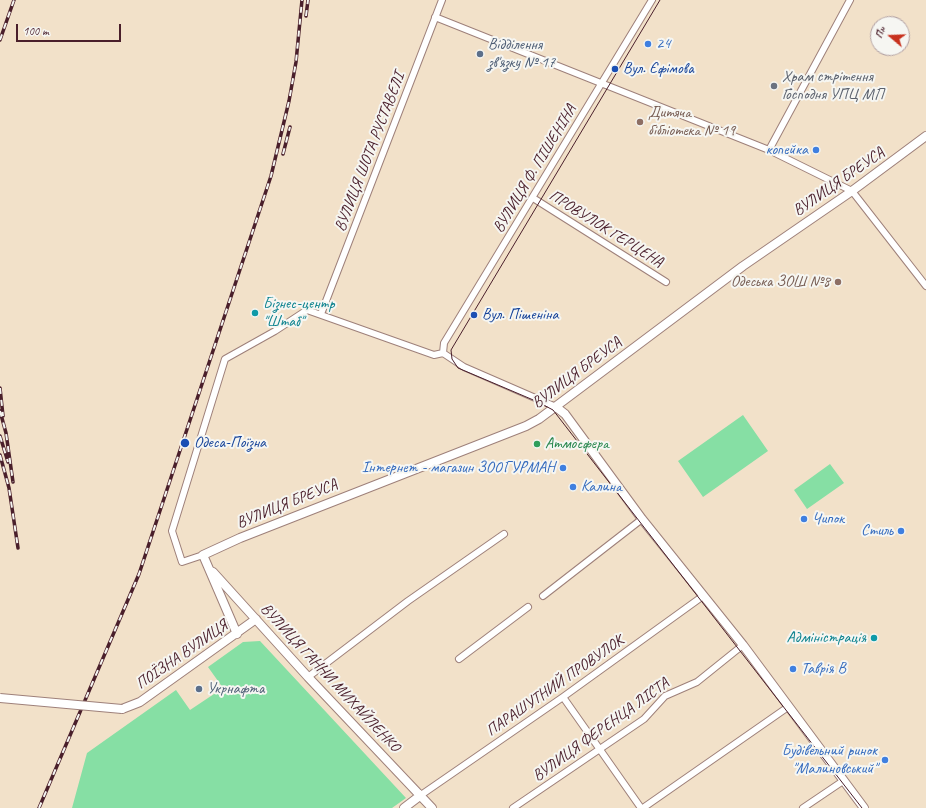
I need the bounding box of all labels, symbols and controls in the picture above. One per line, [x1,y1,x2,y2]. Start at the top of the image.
scale bar [18,16,123,42]
north arrow [870,16,910,56]
text: 100 m [23,23,49,39]
text: Пн [871,25,888,40]
place label: 24 [656,34,670,54]
place label: Відділення зв'язку № 17 [488,35,555,73]
marker: 24 [643,39,653,49]
marker: Відділення зв'язку № 17 [475,49,485,59]
place label: Вул. Єфімова [623,59,694,79]
marker: Вул. Єфімова [610,64,620,74]
place label: Храм стрітення Господня УПЦ МП [782,67,883,105]
street label: ВУЛИЦЯ ШОТА РУСТАВЕЛІ [331,70,409,234]
marker: Храм стрітення Господня УПЦ МП [769,81,779,91]
street label: ВУЛИЦЯ Ф. ПІШЕНІНА [489,102,581,236]
place label: Дитяча бібліотека № 19 [648,103,735,141]
marker: Дитяча бібліотека № 19 [635,117,645,127]
place label: копейка [766,140,808,160]
street label: ВУЛИЦЯ БРЕУСА [790,143,888,221]
marker: копейка [811,145,821,155]
street label: ПРОВУЛОК ГЕРЦЕНА [545,186,667,272]
place label: Одеська ЗОШ №8 [731,272,830,292]
marker: Одеська ЗОШ №8 [833,277,843,287]
place label: Бізнес-центр "Штаб" [263,294,335,332]
place label: Вул. Пішеніна [482,305,558,325]
marker: Бізнес-центр "Штаб" [250,308,260,318]
marker: Вул. Пішеніна [469,310,479,320]
street label: ВУЛИЦЯ БРЕУСА [529,333,625,413]
place label: Одеса-Поїзна [194,433,266,453]
place label: Атмосфера [545,434,609,454]
marker: Одеса-Поїзна [179,437,191,449]
marker: Атмосфера [532,439,542,449]
place label: Інтернет - магазин ЗООГУРМАН [362,458,555,478]
marker: Інтернет - магазин ЗООГУРМАН [558,463,568,473]
street label: ВУЛИЦЯ БРЕУСА [234,475,340,533]
place label: Калина [581,477,622,497]
marker: Калина [568,482,578,492]
place label: Чипок [812,509,844,529]
marker: Чипок [799,514,809,524]
place label: Стиль [861,521,893,541]
marker: Стиль [896,526,906,536]
street label: ВУЛИЦЯ ГАННИ МИХАЙЛЕНКО [256,600,404,756]
street label: ПОЇЗНА ВУЛИЦЯ [132,616,232,694]
place label: Адміністрація [786,628,866,648]
street label: ПАРАШУТНИЙ ПРОВУЛОК [483,631,627,741]
marker: Адміністрація [869,633,879,643]
place label: Таврія В [801,659,846,679]
marker: Таврія В [788,664,798,674]
street label: ВУЛИЦЯ ФЕРЕНЦА ЛІСТА [529,674,673,786]
place label: Укрнафта [207,679,265,699]
marker: Укрнафта [194,684,204,694]
place label: Будівельний ринок "Малиновський" [782,741,877,779]
marker: Будівельний ринок "Малиновський" [880,755,890,765]

